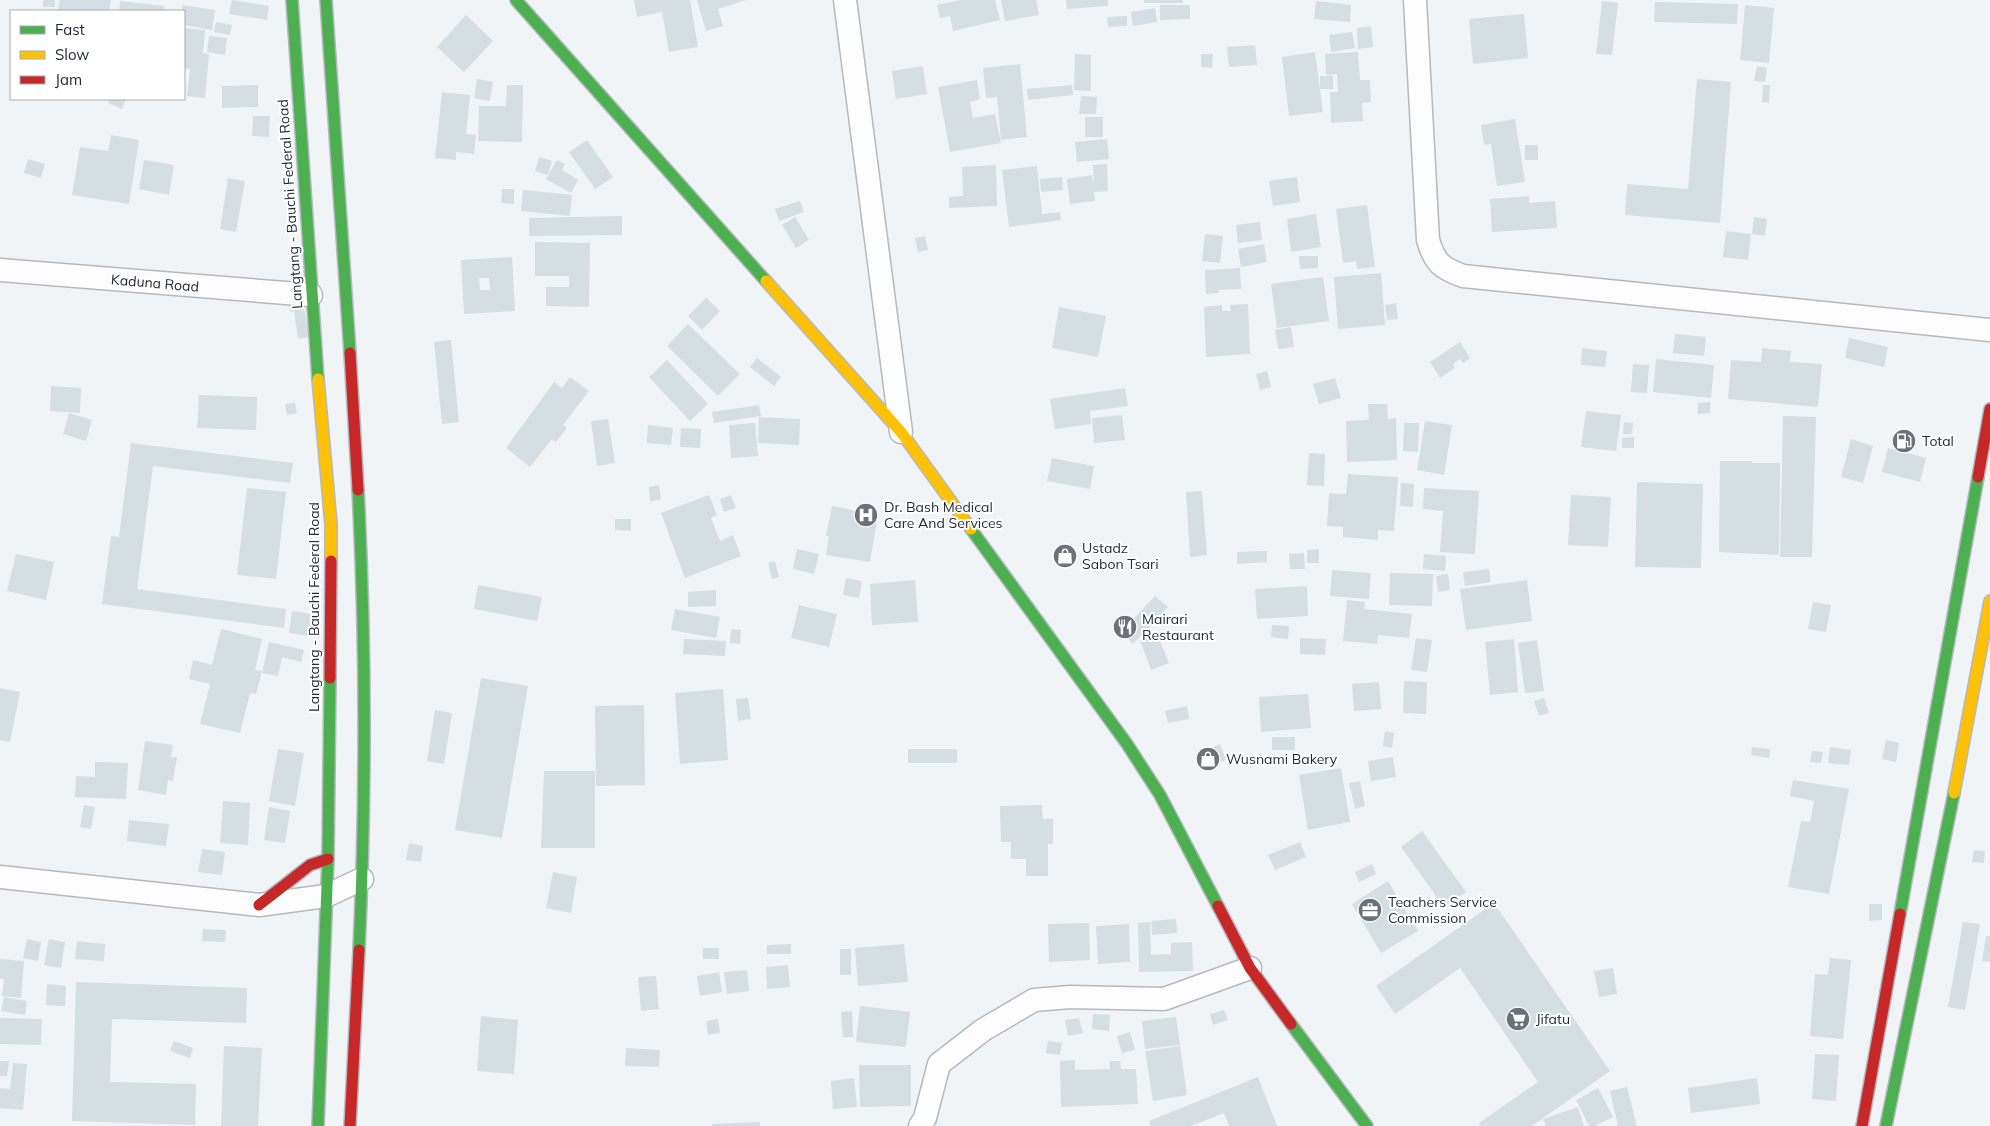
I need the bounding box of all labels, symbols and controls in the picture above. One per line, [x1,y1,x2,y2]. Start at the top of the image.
legend [10,10,185,100]
text: Fast [55,20,85,39]
text: Slow [55,45,89,64]
text: Jam [55,70,82,89]
street label: Langtang - Bauchi Federal Road [274,99,306,309]
street label: Kaduna Road [110,270,200,296]
fuel station icon: Total [1891,428,1917,454]
place label: Total [1922,432,1954,450]
place label: Dr. Bash Medical Care And Services [884,498,1003,532]
street label: Langtang - Bauchi Federal Road [305,502,323,712]
hospital icon: Dr. Bash Medical Care And Services [853,502,879,528]
place label: Ustadz Sabon Tsari [1082,539,1159,573]
shop icon: Ustadz Sabon Tsari [1052,543,1078,569]
place label: Mairari Restaurant [1142,610,1214,644]
restaurant icon: Mairari Restaurant [1112,614,1138,640]
shop icon: Wusnami Bakery [1195,746,1221,772]
place label: Wusnami Bakery [1226,750,1338,768]
place label: Teachers Service Commission [1388,893,1497,927]
office icon: Teachers Service Commission [1357,897,1383,923]
supermarket icon: Jifatu [1505,1006,1531,1032]
place label: Jifatu [1536,1010,1570,1028]

